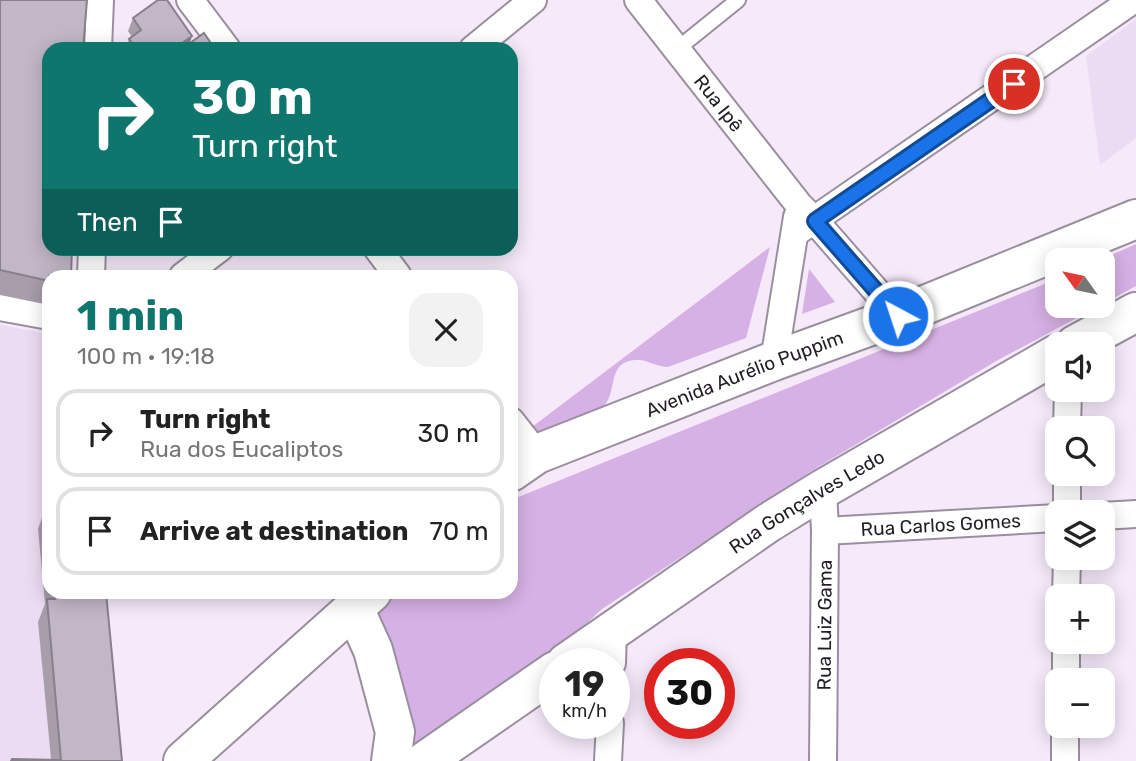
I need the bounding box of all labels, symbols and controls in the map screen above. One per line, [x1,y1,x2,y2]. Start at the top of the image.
pin [984,54,1044,114]
icon: arrive [995,65,1033,103]
text: 30 m [192,68,313,126]
icon: right [77,70,168,161]
street label: Rua Ipê [689,70,748,136]
text: Turn right [192,127,337,165]
icon: arrive [152,203,190,241]
text: Then [77,207,138,238]
north arrow [1045,248,1115,318]
map controls [1045,248,1115,738]
position arrow [861,279,935,353]
text: 1 min [77,291,184,341]
button: close [409,293,483,367]
street label: Avenida Aurélio Puppim [642,325,846,422]
button: sound [1045,332,1115,402]
text: 100 m · 19:18 [77,342,215,370]
text: Turn right [140,404,270,435]
icon: right [81,414,119,452]
button: search [1045,416,1115,486]
text: 30 m [417,418,479,449]
text: Rua dos Eucaliptos [140,435,343,463]
street label: Rua Gonçalves Ledo [724,445,888,558]
button: layers [1045,500,1115,570]
street label: Rua Carlos Gomes [860,509,1022,540]
icon: arrive [81,512,119,550]
text: Arrive at destination [140,516,408,547]
text: 70 m [429,516,489,547]
street label: Rua Luiz Gama [812,560,836,690]
button: + [1045,584,1115,654]
speed limit sign: 30 [644,648,735,739]
text: 19 [565,663,604,705]
button: − [1045,668,1115,738]
text: km/h [562,700,607,722]

